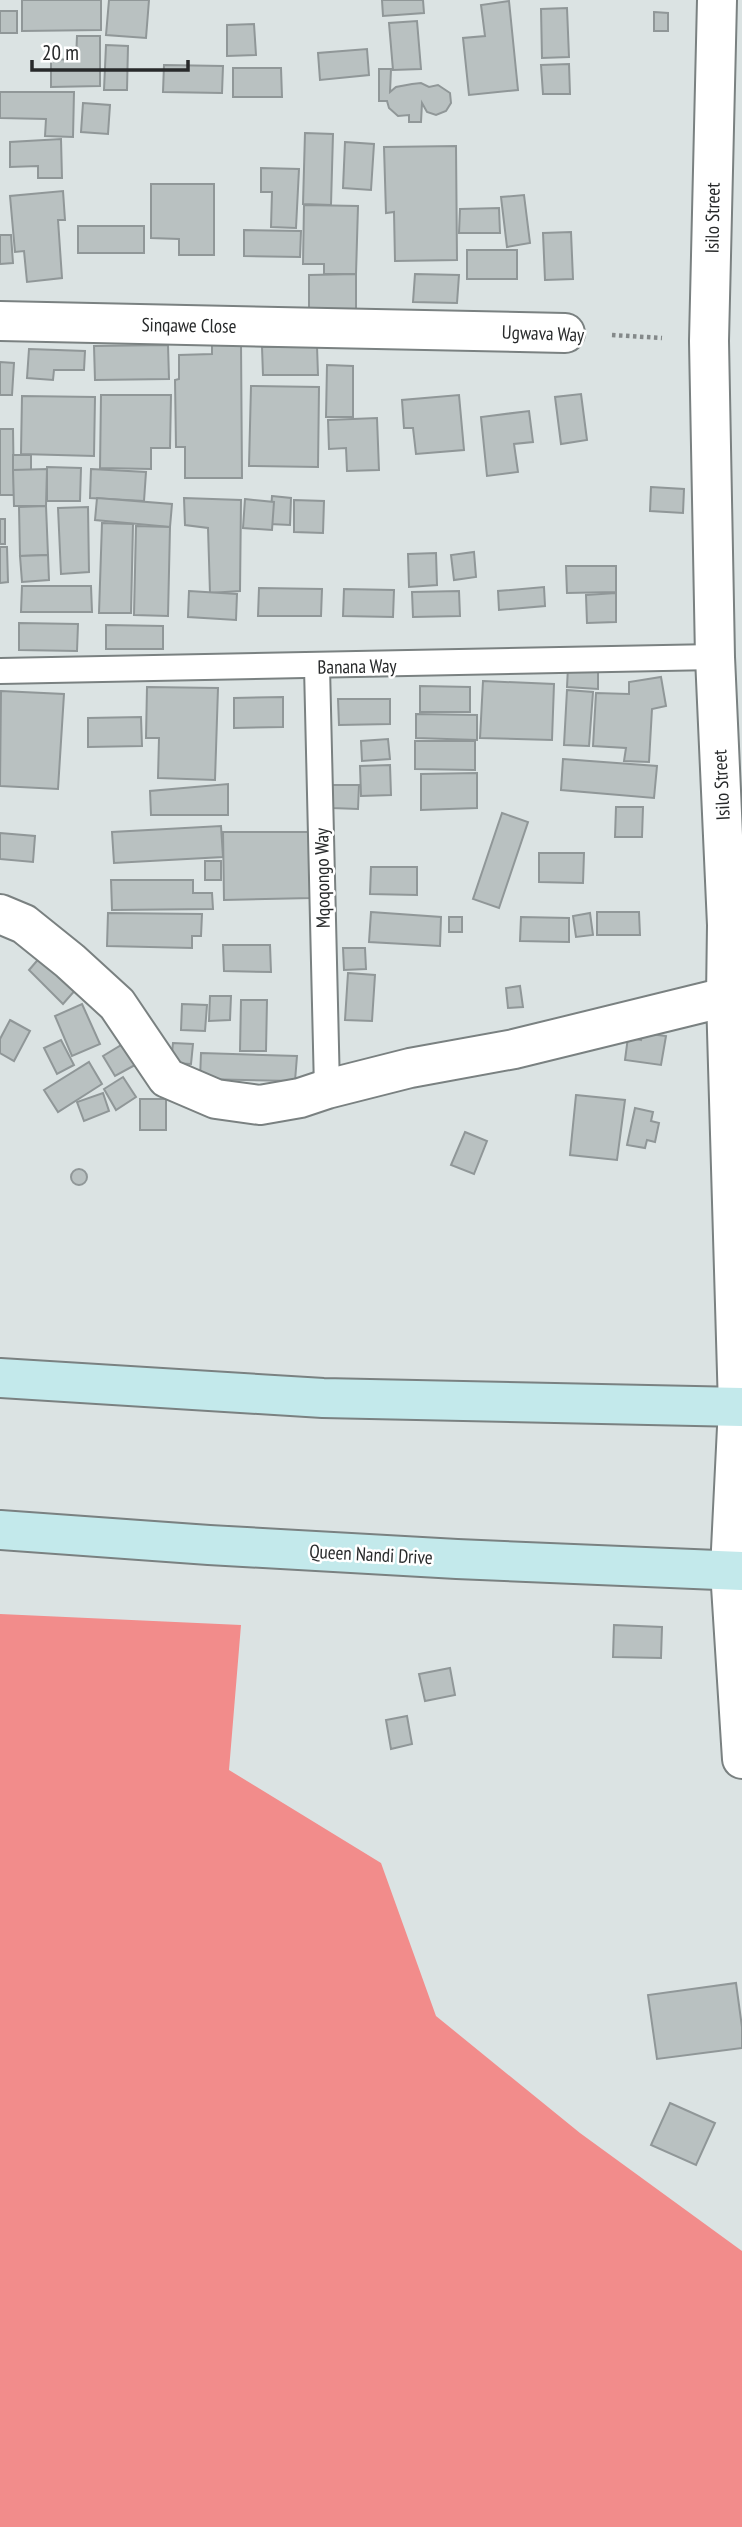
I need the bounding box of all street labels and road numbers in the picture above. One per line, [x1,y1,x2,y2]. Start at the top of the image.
street label: Isilo Street [699,182,725,254]
street label: Sinqawe Close [141,312,237,338]
street label: Ugwava Way [501,320,585,346]
street label: Banana Way [317,653,398,679]
street label: Isilo Street [707,748,735,821]
street label: Mqoqongo Way [309,827,335,928]
street label: Queen Nandi Drive [309,1539,434,1569]

